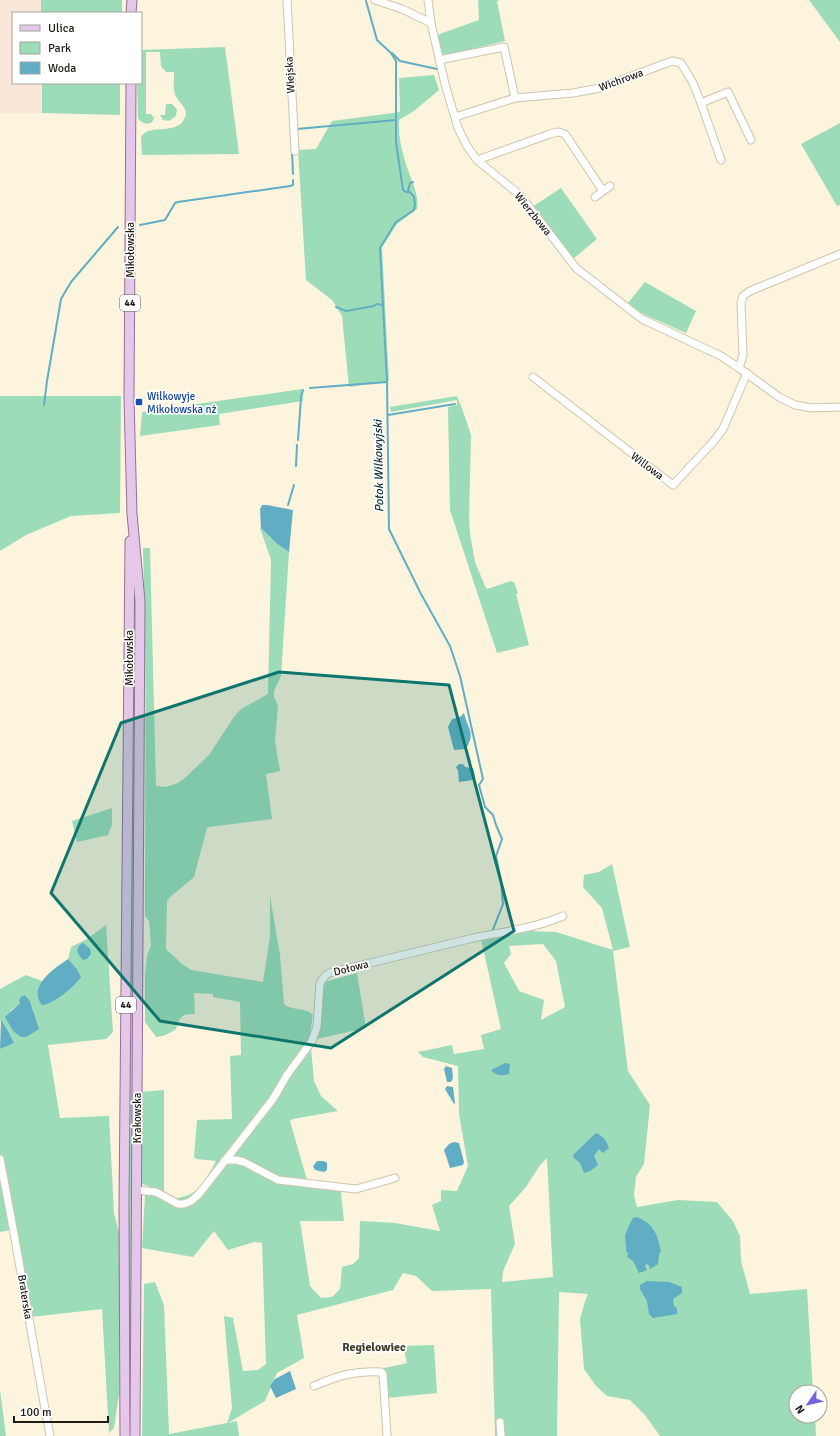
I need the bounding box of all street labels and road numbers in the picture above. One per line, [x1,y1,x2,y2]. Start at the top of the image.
street label: Wiejska [283,56,297,94]
street label: Wichrowa [597,66,645,94]
street label: Wierzbowa [512,190,555,239]
street label: Mikołowska [124,222,137,278]
road number: 44 [120,295,140,311]
street label: Willowa [628,449,666,483]
street label: Mikołowska [123,630,136,686]
street label: Dołowa [332,957,370,979]
road number: 44 [116,997,136,1013]
street label: Krakowska [131,1092,144,1143]
street label: Braterska [15,1274,35,1321]

